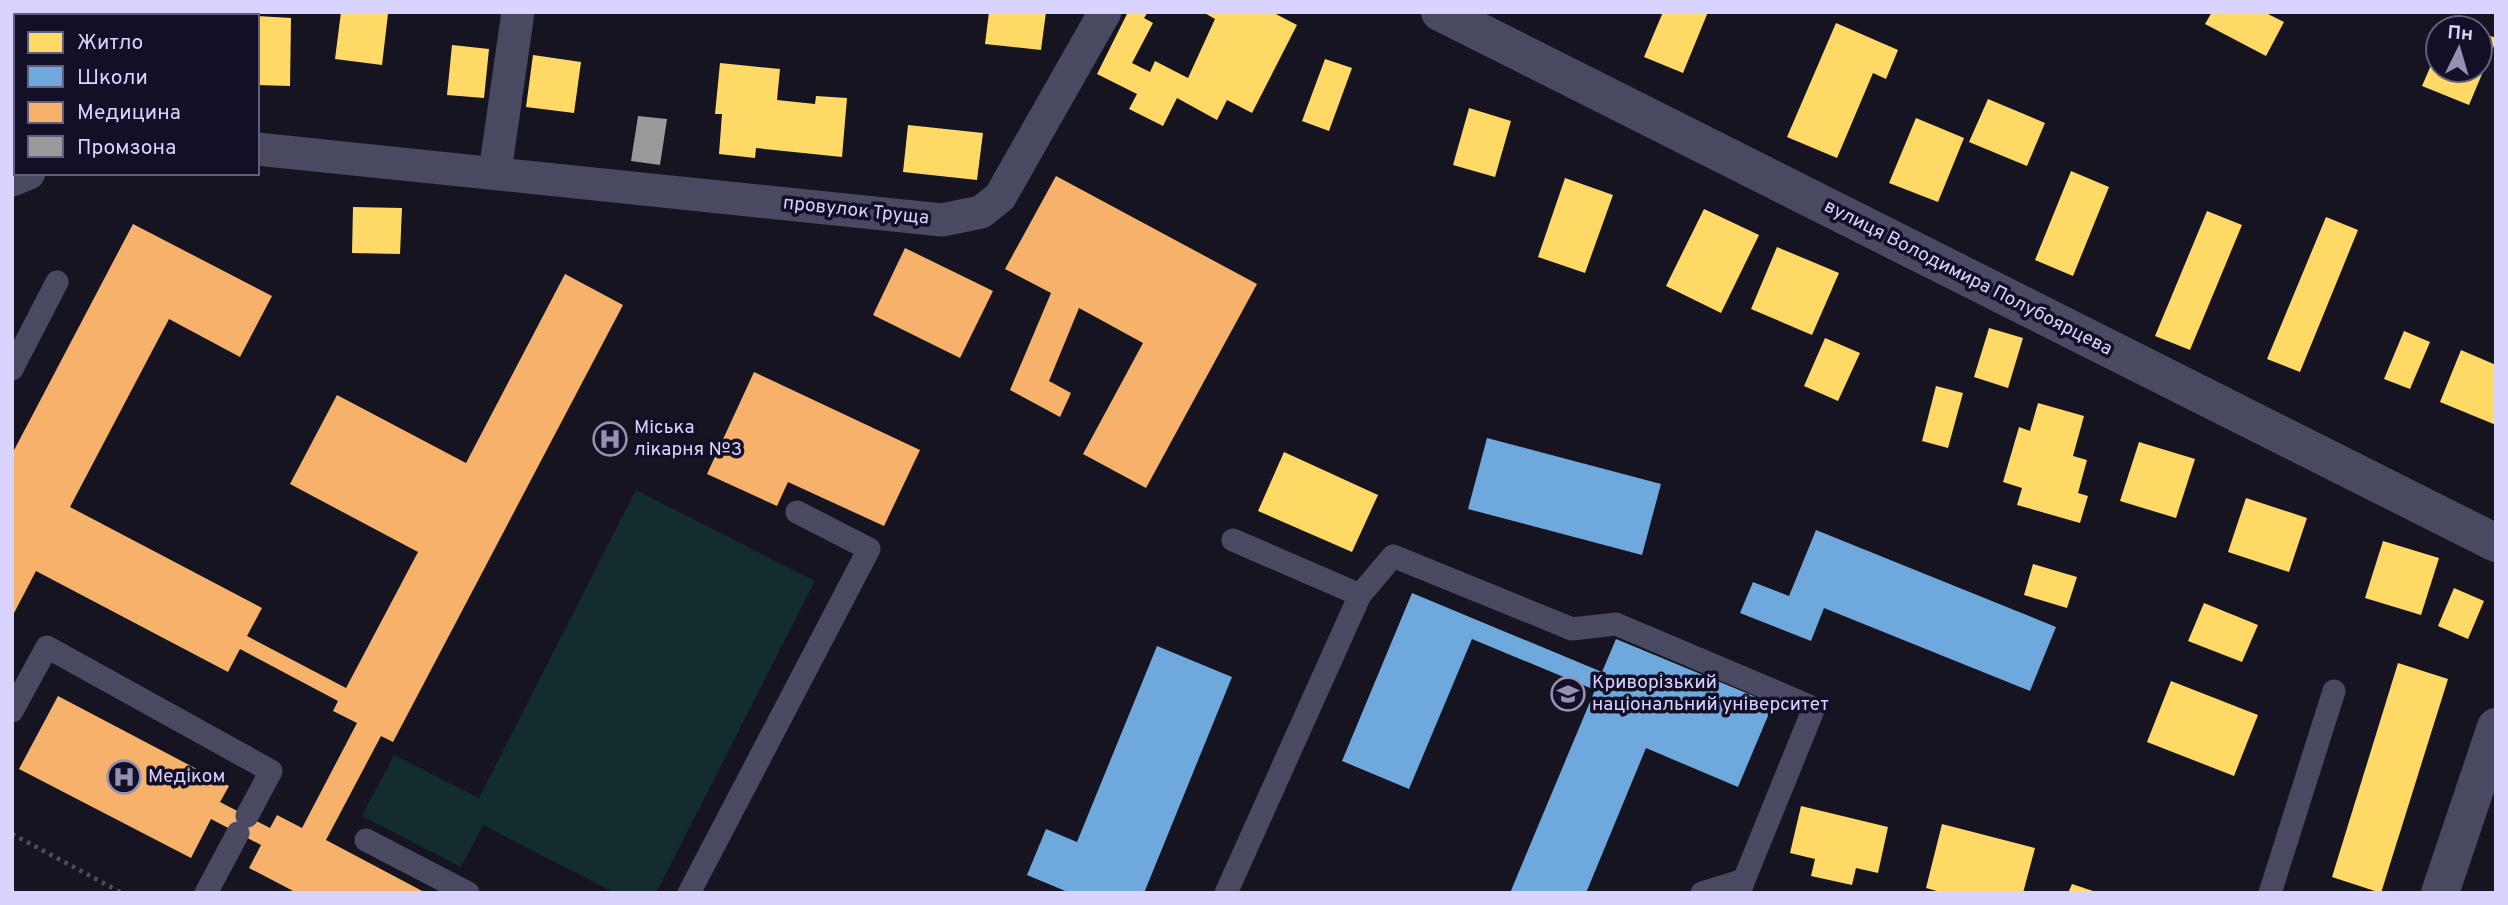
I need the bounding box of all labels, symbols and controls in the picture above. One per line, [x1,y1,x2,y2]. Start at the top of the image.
legend [14,14,259,175]
north arrow [2424,14,2494,84]
text: Пн [2446,21,2474,47]
text: Житло [77,30,143,57]
text: Школи [77,65,148,92]
text: Медицина [77,100,181,127]
text: Промзона [77,135,176,162]
street label: провулок Труща [782,191,930,231]
street label: вулиця Володимира Полубоярцева [1820,195,2116,361]
place label: Міська лікарня №3 [634,416,742,462]
hospital icon: Міська лікарня №3 [591,420,629,458]
place label: Криворізький національний університет [1592,671,1829,717]
school or university icon: Криворізький національний університет [1549,675,1587,713]
hospital icon: Медіком [105,758,143,796]
place label: Медіком [148,765,225,789]

